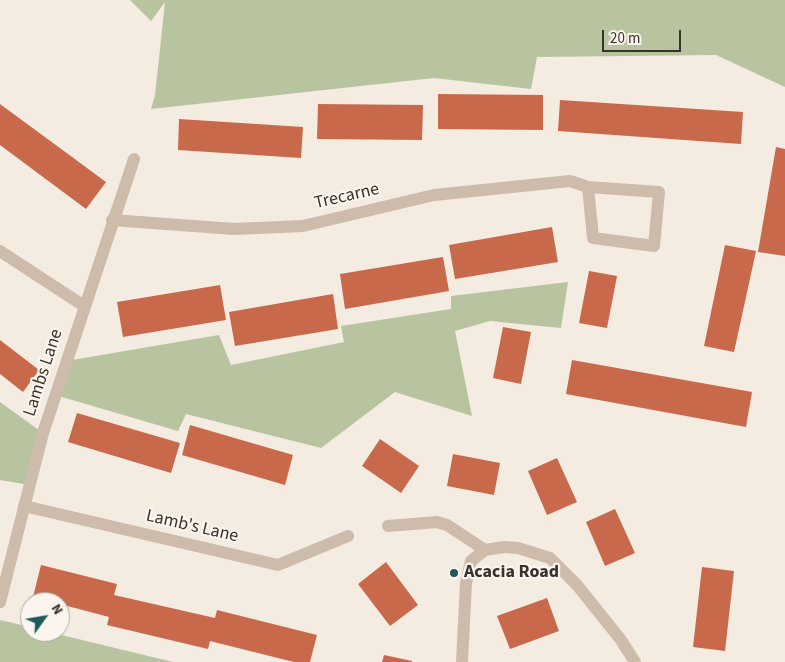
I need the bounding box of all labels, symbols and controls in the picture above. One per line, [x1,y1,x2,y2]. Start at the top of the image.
scale bar [605,20,684,52]
text: 20 m [610,28,640,49]
street label: Trecarne [312,179,382,215]
street label: Lambs Lane [20,327,68,419]
street label: Lamb's Lane [144,506,240,548]
place label: Acacia Road [464,562,559,584]
marker: Acacia Road [448,567,460,579]
north arrow [20,592,70,642]
text: N [46,600,68,619]

